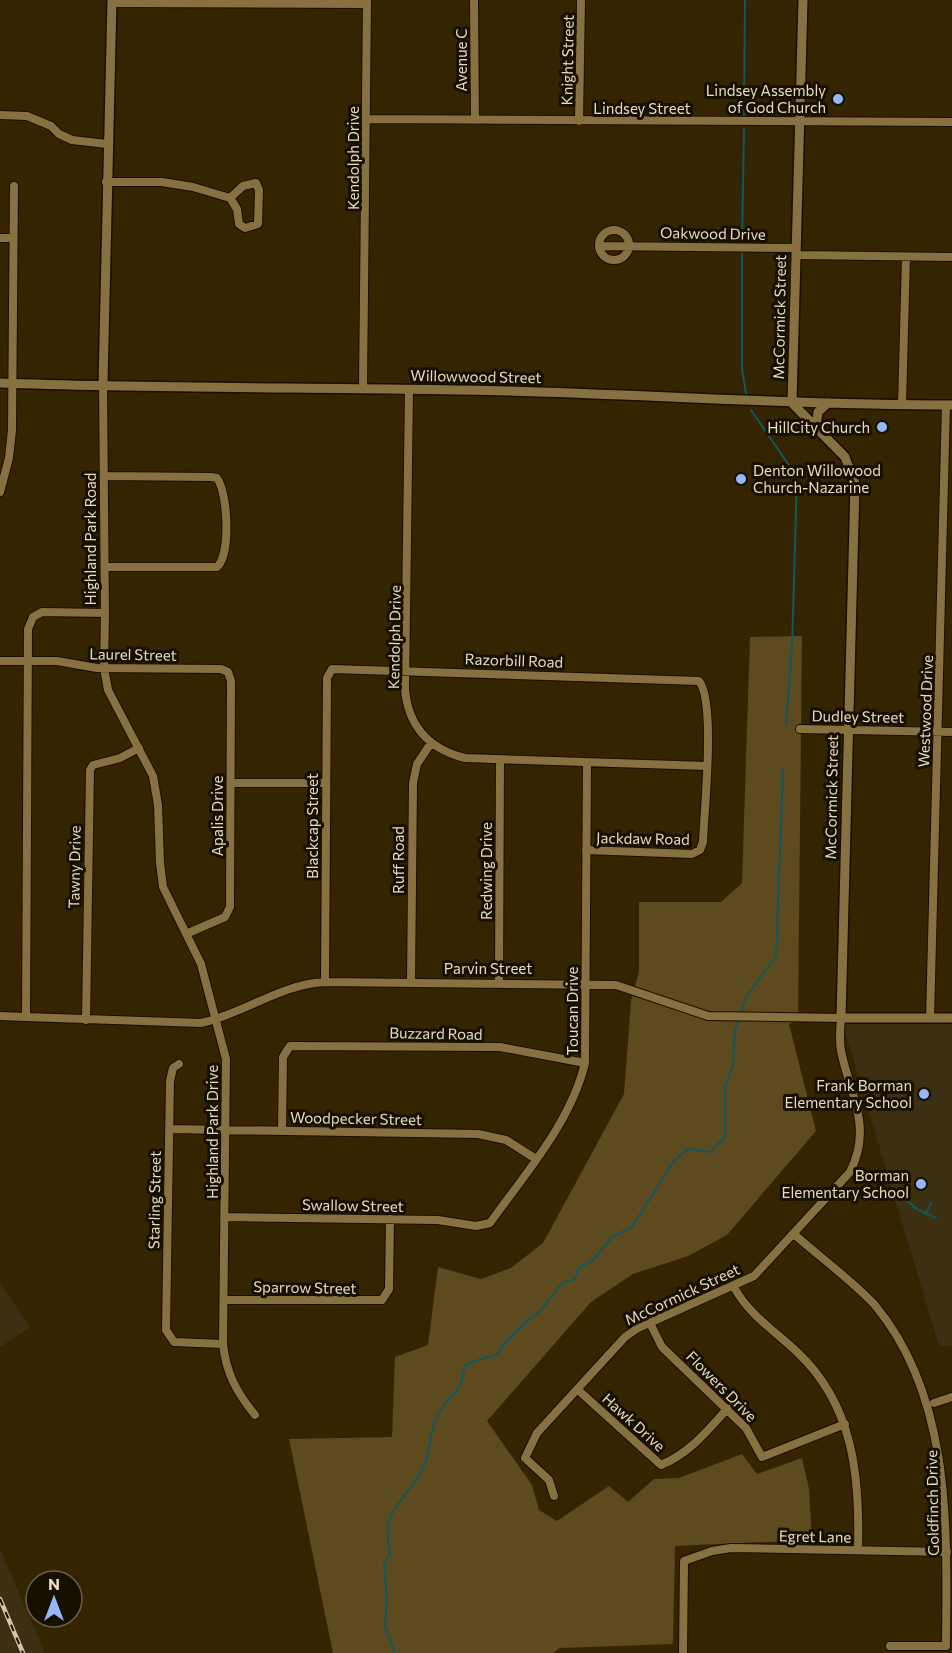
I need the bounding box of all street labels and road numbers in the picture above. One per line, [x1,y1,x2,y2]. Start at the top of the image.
street label: Knight Street [557,15,577,105]
street label: Avenue C [452,28,470,92]
street label: Lindsey Street [593,99,691,117]
street label: Kendolph Drive [344,106,362,210]
street label: Oakwood Drive [660,223,766,243]
street label: McCormick Street [769,254,789,380]
street label: Willowwood Street [410,366,542,386]
street label: Highland Park Road [81,473,99,605]
street label: Kendolph Drive [384,585,404,689]
street label: Laurel Street [89,644,177,664]
street label: Razorbill Road [464,649,564,671]
street label: Westwood Drive [914,654,936,768]
street label: Dudley Street [812,706,904,726]
street label: McCormick Street [821,734,841,860]
street label: Blackcap Street [303,773,321,879]
street label: Apalis Drive [208,776,226,856]
street label: Redwing Drive [477,822,495,920]
street label: Tawny Drive [64,825,84,909]
street label: Ruff Road [389,826,407,894]
street label: Jackdaw Road [596,828,690,848]
street label: Parvin Street [444,959,532,977]
street label: Toucan Drive [563,967,581,1055]
street label: Buzzard Road [389,1023,483,1043]
street label: Highland Park Drive [203,1065,221,1199]
street label: Woodpecker Street [290,1108,422,1128]
street label: Starling Street [144,1151,164,1249]
street label: Swallow Street [302,1195,404,1215]
street label: McCormick Street [622,1259,742,1329]
street label: Sparrow Street [253,1277,357,1297]
street label: Flowers Drive [683,1347,761,1425]
street label: Hawk Drive [599,1389,669,1455]
street label: Goldfinch Drive [922,1450,942,1556]
street label: Egret Lane [779,1526,851,1546]

